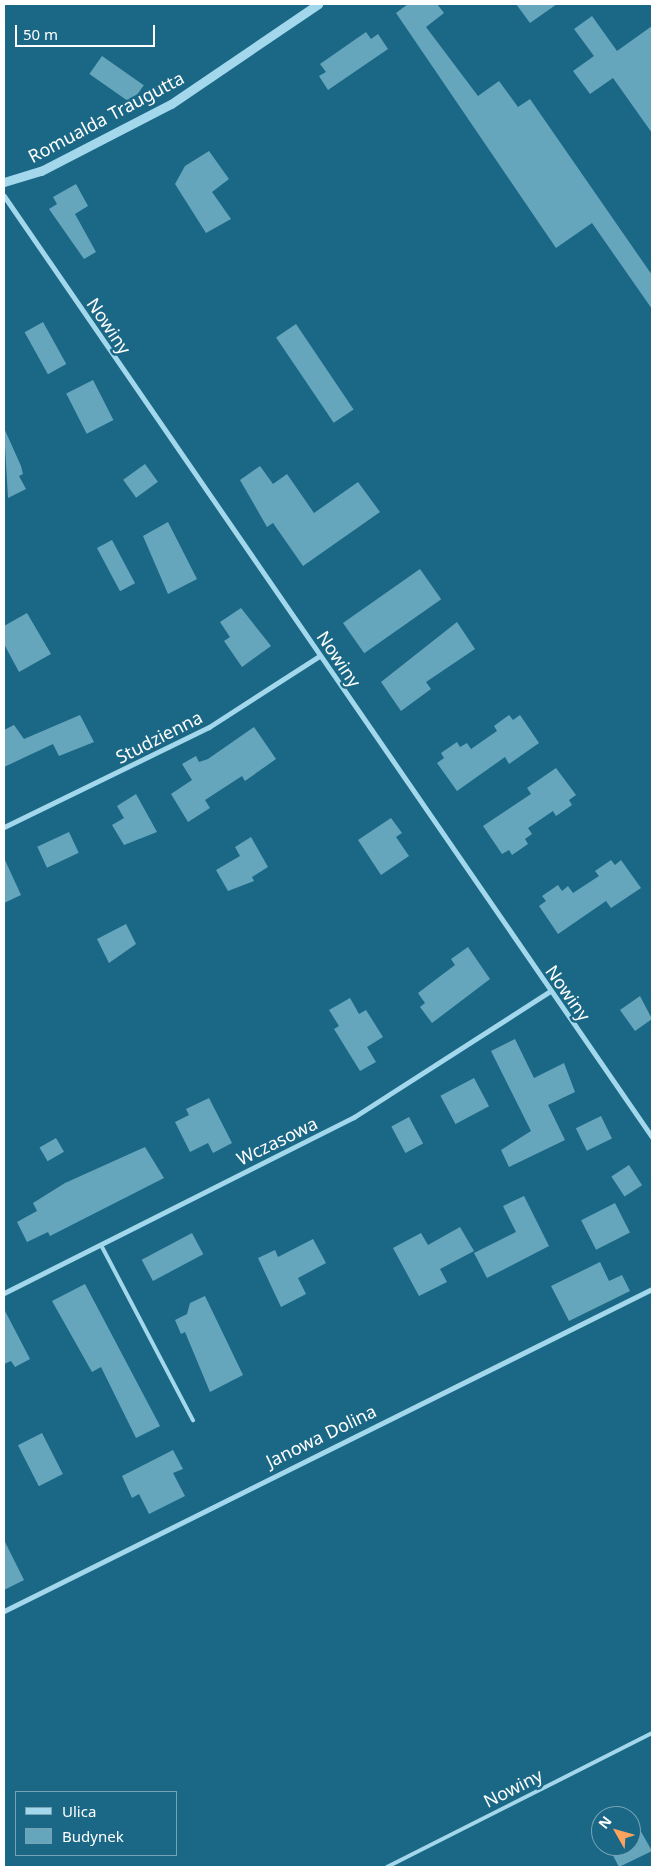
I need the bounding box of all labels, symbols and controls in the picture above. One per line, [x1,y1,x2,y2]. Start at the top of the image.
scale bar [18,15,158,47]
text: 50 m [23,24,58,44]
street label: Romualda Traugutta [24,67,188,167]
street label: Nowiny [82,294,136,358]
street label: Nowiny [312,627,366,691]
street label: Studzienna [112,706,206,768]
street label: Nowiny [541,961,595,1025]
street label: Wczasowa [233,1112,321,1170]
street label: Janowa Dolina [262,1400,380,1472]
street label: Nowiny [480,1764,546,1812]
legend [15,1791,178,1856]
text: Ulica [62,1801,96,1821]
north arrow [591,1806,641,1856]
text: N [594,1812,616,1832]
text: Budynek [62,1826,124,1846]

